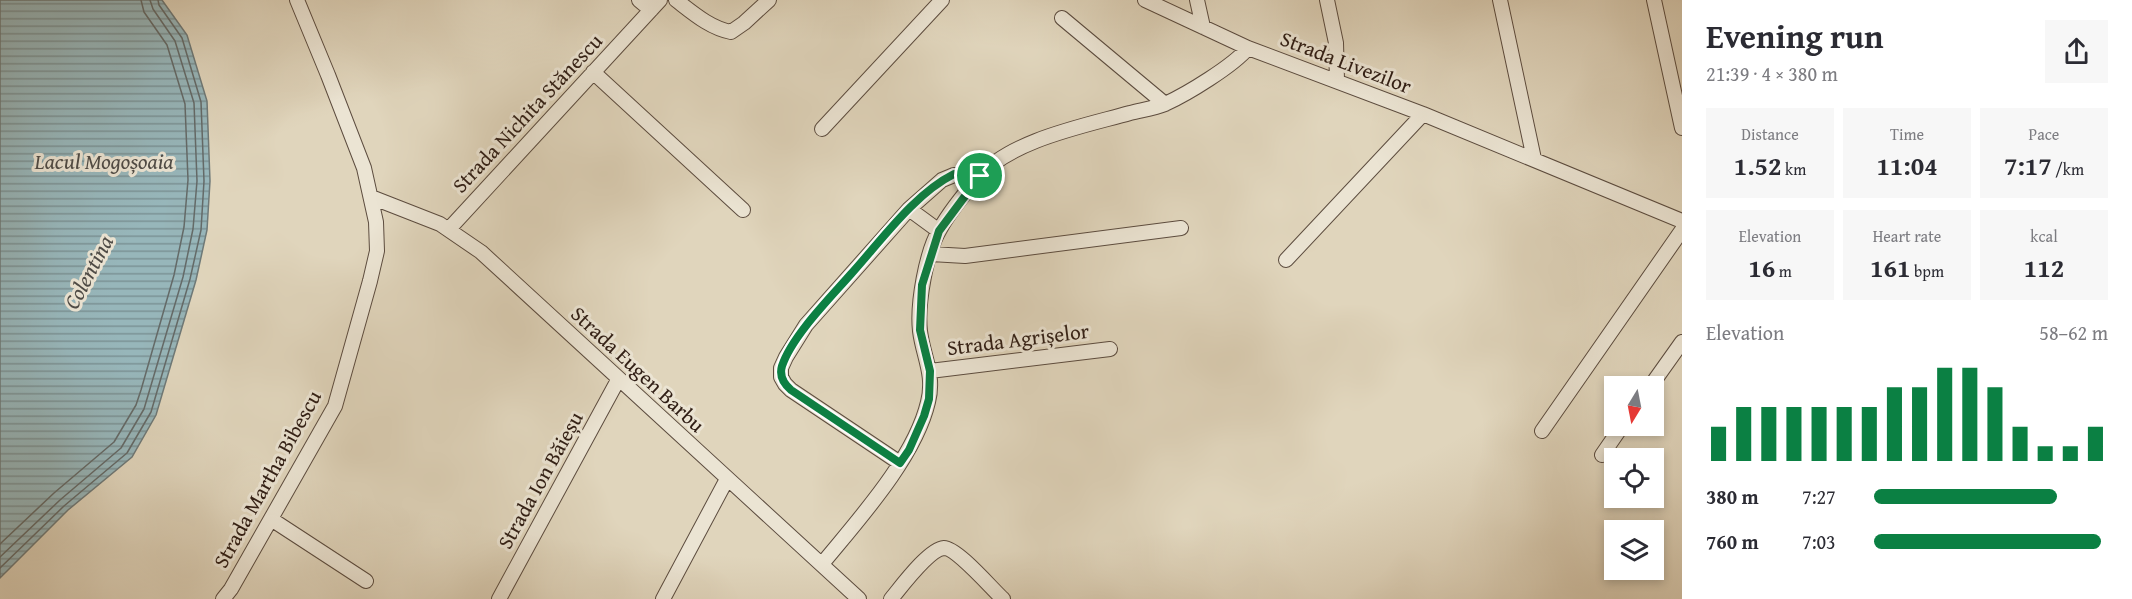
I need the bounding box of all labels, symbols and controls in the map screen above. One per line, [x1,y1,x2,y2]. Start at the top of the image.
text: Evening run [1706,12,1883,60]
button: share [2045,20,2108,83]
street label: Strada Livezilor [1276,23,1416,101]
street label: Strada Nichita Stănescu [445,26,610,200]
text: 21:39 · 4 × 380 m [1706,59,1838,88]
text: Distance [1741,122,1799,146]
text: Time [1890,122,1924,146]
text: Pace [2029,122,2059,146]
water label: Lacul Mogoșoaia [34,145,173,177]
text: 1.52 [1734,146,1782,185]
text: 11:04 [1876,146,1938,185]
text: 7:17 [2004,146,2052,185]
pin [954,150,1005,201]
text: km [1782,157,1806,181]
text: /km [2052,157,2084,181]
icon: arrive [963,159,996,192]
text: Elevation [1739,224,1801,248]
text: Heart rate [1873,224,1941,248]
text: kcal [2030,224,2058,248]
water label: Colentina [55,229,121,315]
text: 16 [1748,248,1775,287]
text: 161 [1870,248,1910,287]
text: 112 [2024,248,2064,287]
text: m [1775,259,1792,283]
text: bpm [1910,259,1944,283]
street label: Strada Eugen Barbu [564,299,712,440]
street label: Strada Agrișelor [945,315,1091,363]
text: Elevation [1706,318,1784,347]
text: 58–62 m [2039,318,2108,347]
north arrow [1604,376,1664,436]
map controls [1604,376,1664,580]
street label: Strada Martha Bibescu [205,384,329,573]
street label: Strada Ion Băieșu [489,405,591,554]
button: locate [1604,448,1664,508]
text: 380 m [1706,482,1759,511]
text: 7:27 [1802,482,1836,511]
button: layers [1604,520,1664,580]
text: 760 m [1706,527,1759,556]
text: 7:03 [1802,527,1836,556]

